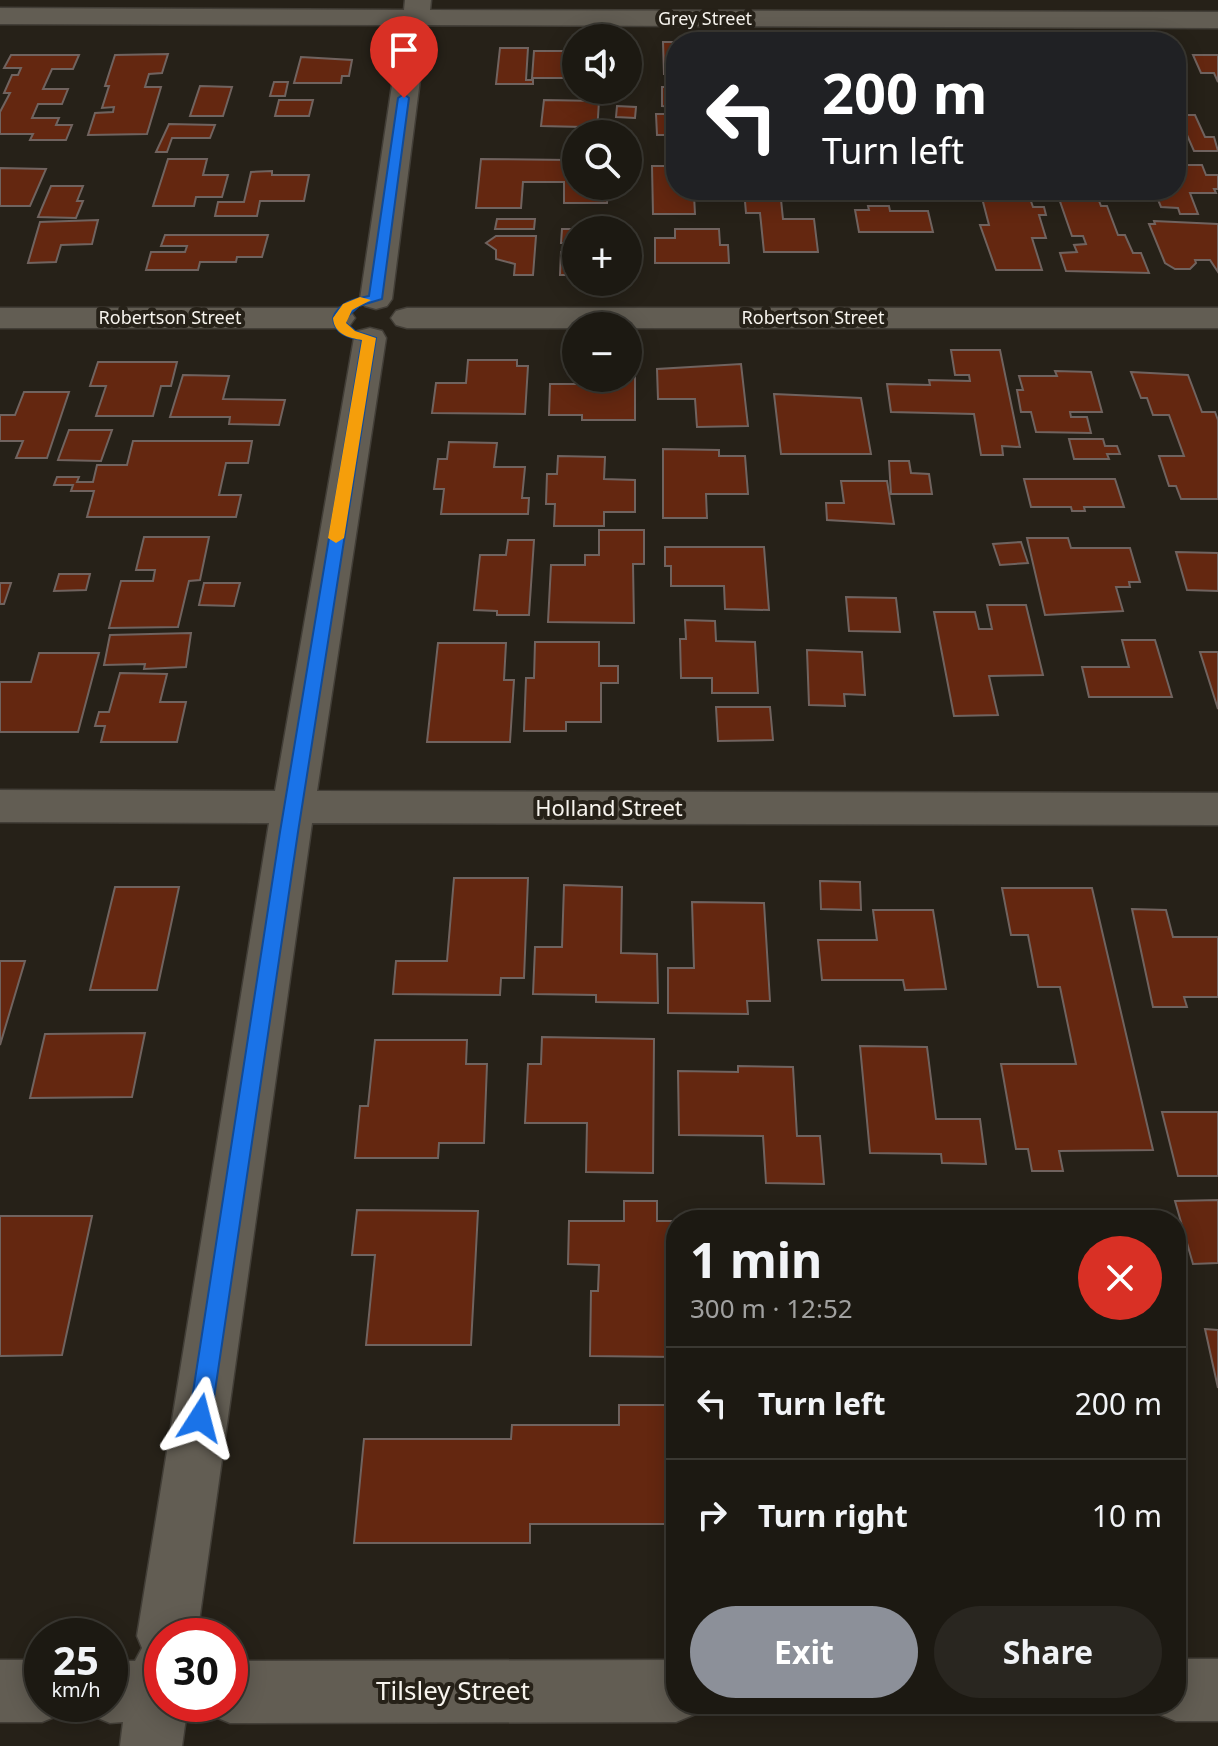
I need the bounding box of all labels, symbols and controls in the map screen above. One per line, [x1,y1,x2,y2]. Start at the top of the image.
street label: Grey Street [658,6,753,30]
pin [370,16,438,98]
map controls [562,24,642,392]
button: sound [562,24,642,104]
icon: arrive [382,28,426,72]
text: 200 m [822,54,987,130]
icon: left [690,64,794,168]
button: search [562,120,642,200]
text: Turn left [822,126,964,175]
button: + [562,216,642,296]
street label: Robertson Street [99,305,242,329]
street label: Robertson Street [742,305,885,329]
button: − [562,312,642,392]
street label: Holland Street [535,792,683,822]
text: 1 min [690,1227,822,1292]
button: close [1078,1236,1162,1320]
text: 300 m · 12:52 [690,1290,853,1326]
position arrow [158,1376,242,1460]
icon: left [690,1381,734,1425]
text: Turn left [758,1383,886,1424]
text: 200 m [1075,1383,1162,1424]
icon: right [690,1493,734,1537]
text: Turn right [758,1495,908,1536]
text: 10 m [1092,1495,1162,1536]
button: Exit [690,1606,918,1698]
button: Share [934,1606,1162,1698]
speed limit sign: 30 [144,1618,248,1722]
text: 25 [53,1632,99,1687]
street label: Tilsley Street [376,1672,530,1708]
text: km/h [51,1676,101,1703]

